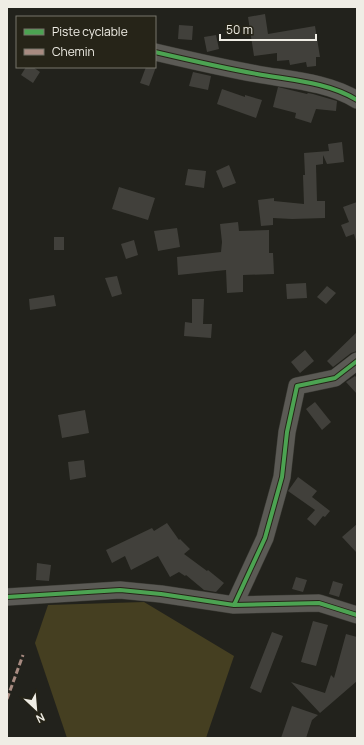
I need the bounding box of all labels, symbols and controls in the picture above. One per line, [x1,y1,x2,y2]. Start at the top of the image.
legend [16,16,156,68]
scale bar [220,16,316,42]
text: 50 m [226,21,253,38]
text: Piste cyclable [52,23,128,40]
text: Chemin [52,43,95,60]
north arrow [16,689,56,729]
text: N [34,710,47,727]

